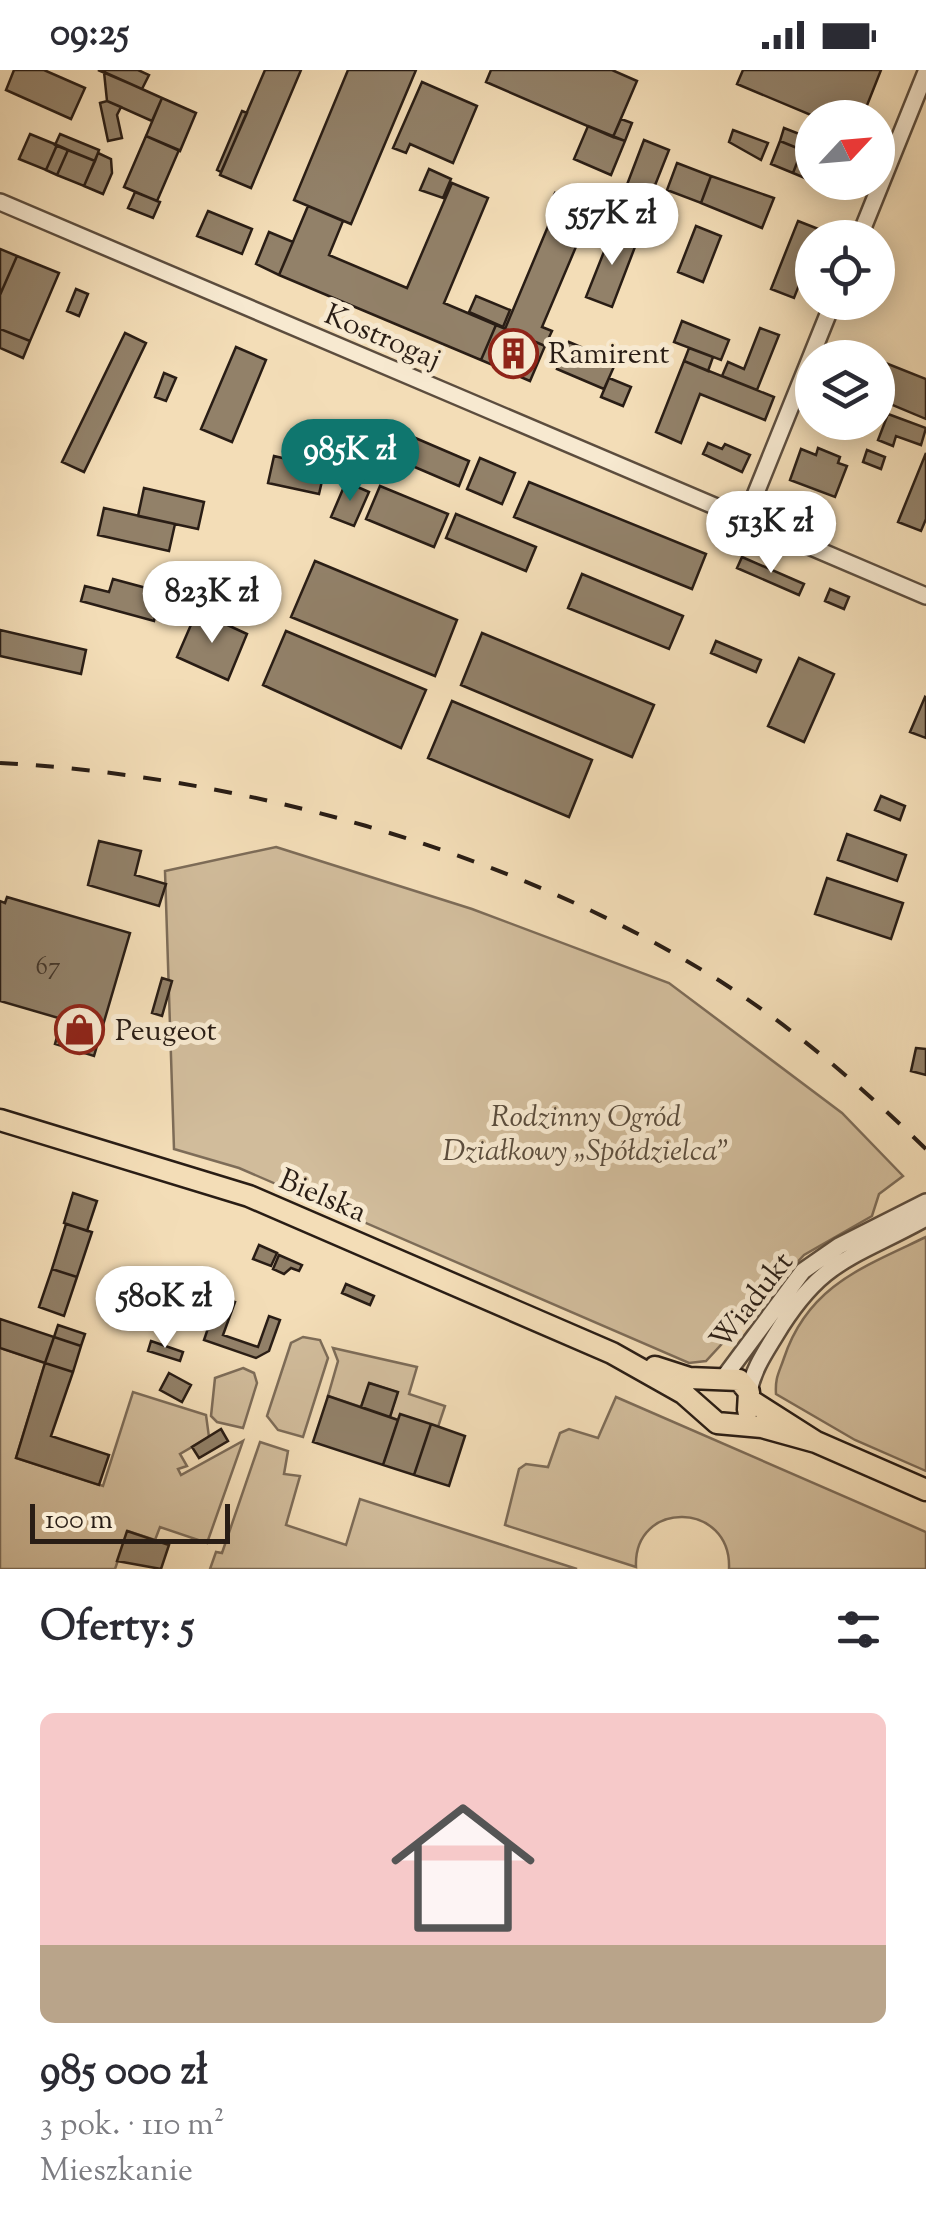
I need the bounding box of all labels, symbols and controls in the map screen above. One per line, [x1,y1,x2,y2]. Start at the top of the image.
text: 09:25 [50,8,129,62]
north arrow [795,100,895,200]
map controls [795,100,895,440]
pin: 557K zł [520,183,704,268]
text: 557K zł [567,192,657,238]
button: locate [795,220,895,320]
street label: Kostrogaj [317,294,447,382]
building icon: Ramirent [487,327,539,379]
place label: Ramirent [548,334,669,377]
button: layers [795,340,895,440]
pin: 985K zł [258,419,442,504]
text: 985K zł [303,428,397,474]
pin: 513K zł [679,491,863,576]
text: 513K zł [728,500,814,546]
pin: 823K zł [120,561,304,646]
text: 823K zł [165,570,259,616]
house number: 67 [36,950,61,986]
shop icon: Peugeot [54,1004,106,1056]
place label: Peugeot [115,1011,217,1054]
park label: Rodzinny Ogród Działkowy „Spółdzielca” [443,1097,729,1174]
street label: Bielska [272,1160,373,1235]
street label: Wiadukt [701,1243,805,1360]
pin: 580K zł [73,1266,257,1351]
text: 580K zł [118,1275,212,1321]
scale bar [30,1499,230,1544]
text: 100 m [45,1501,113,1541]
text: Oferty: 5 [40,1599,194,1659]
icon: filters [831,1602,886,1657]
icon: home [373,1778,553,1958]
text: 985 000 zł [40,2043,208,2103]
text: 3 pok. · 110 m² [40,2103,224,2149]
text: Mieszkanie [40,2149,193,2195]

